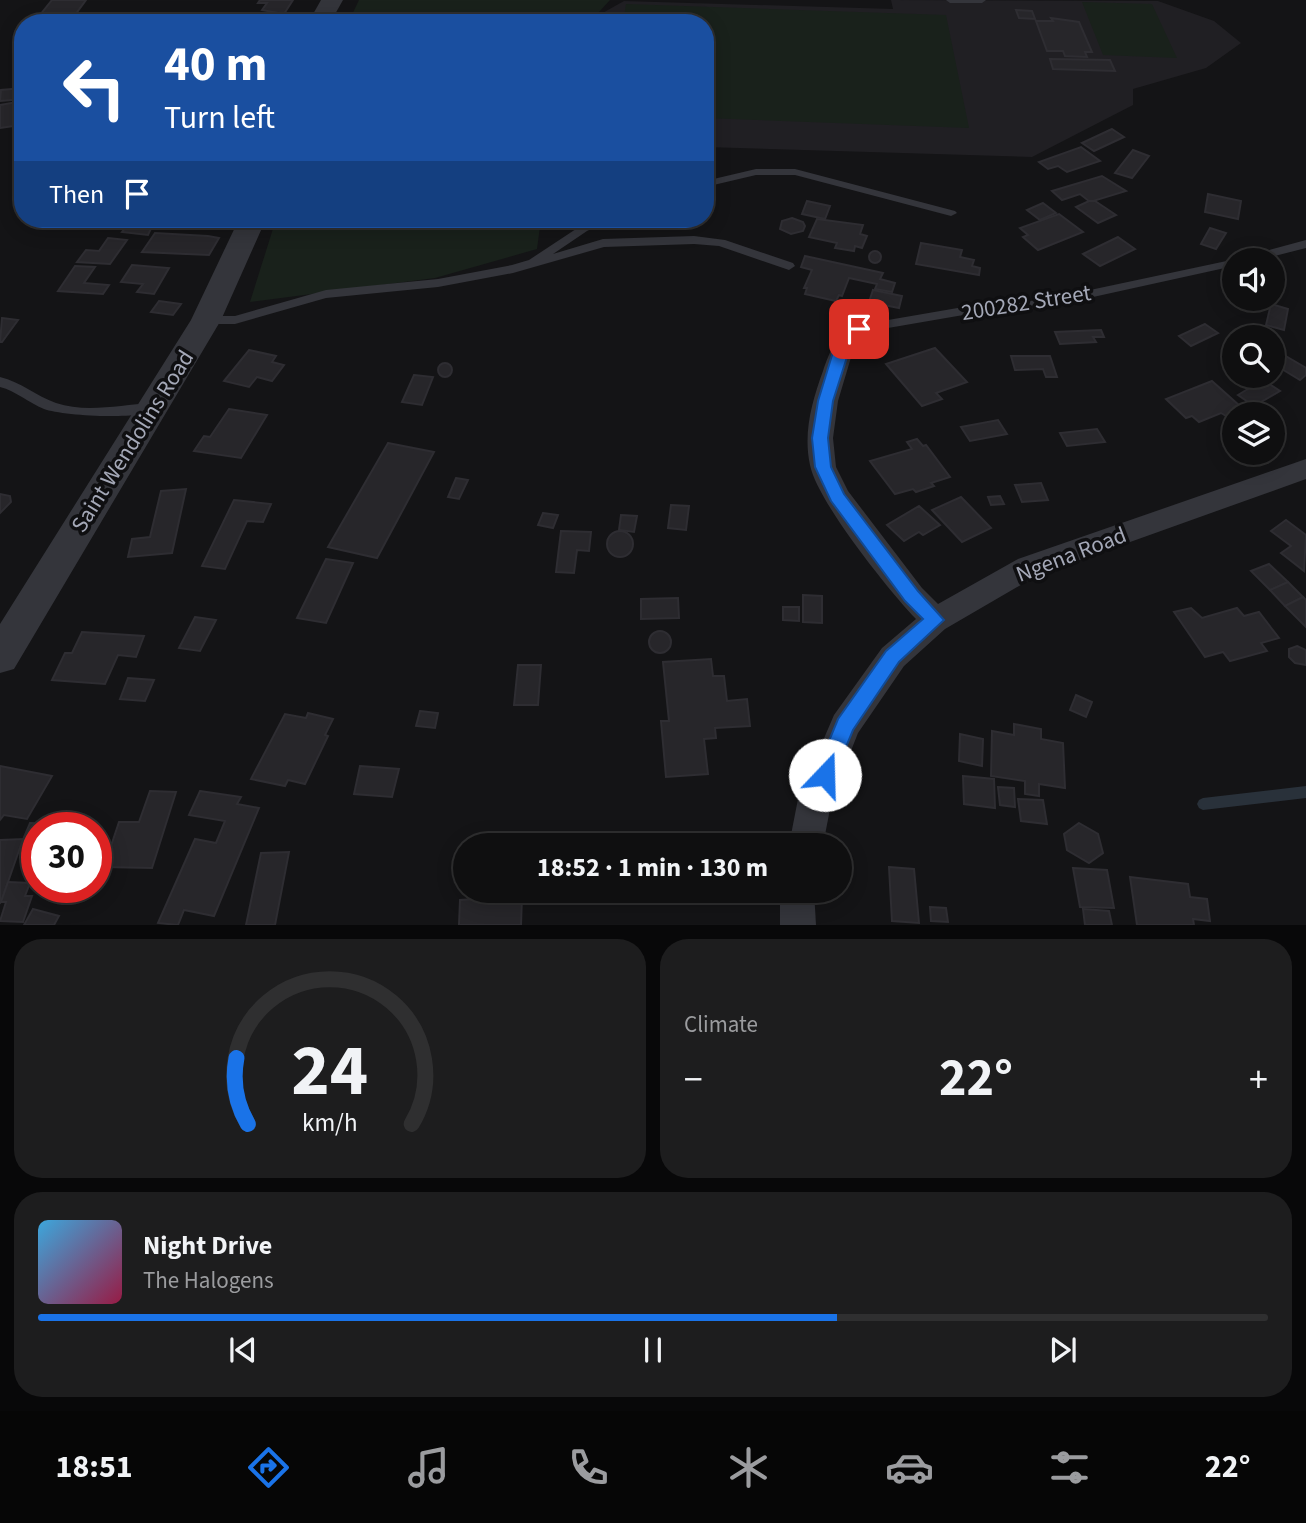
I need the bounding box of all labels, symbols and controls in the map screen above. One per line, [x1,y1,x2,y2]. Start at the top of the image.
text: 40 m [164,30,268,100]
icon: left [49,42,140,133]
text: Turn left [164,95,275,141]
icon: arrive [118,175,156,213]
text: Then [49,176,104,213]
map controls [1222,248,1285,465]
button: sound [1222,248,1285,311]
street label: 200282 Street [959,276,1093,329]
pin [829,299,889,359]
icon: arrive [840,310,878,348]
button: search [1222,325,1285,388]
street label: Saint Wendolins Road [63,344,202,539]
button: layers [1222,402,1285,465]
street label: Ngena Road [1011,518,1131,591]
position arrow [788,738,862,812]
speed limit sign: 30 [21,812,112,903]
text: 18:52 · 1 min · 130 m [537,849,768,886]
text: Climate [684,1008,758,1041]
text: 24 [292,1020,368,1124]
text: 22° [939,1042,1013,1116]
text: − [684,1053,703,1107]
text: + [1249,1053,1268,1107]
text: km/h [302,1105,358,1141]
text: Night Drive [143,1227,272,1264]
text: The Halogens [143,1264,274,1297]
icon: previous [224,1331,262,1369]
icon: pause [634,1331,672,1369]
icon: next [1044,1331,1082,1369]
icon: directions [244,1443,293,1492]
icon: music [404,1443,453,1492]
icon: phone [564,1443,613,1492]
icon: climate [724,1443,773,1492]
icon: car [885,1443,934,1492]
icon: filters [1045,1443,1094,1492]
text: 18:51 [56,1444,133,1490]
text: 22° [1205,1444,1250,1490]

